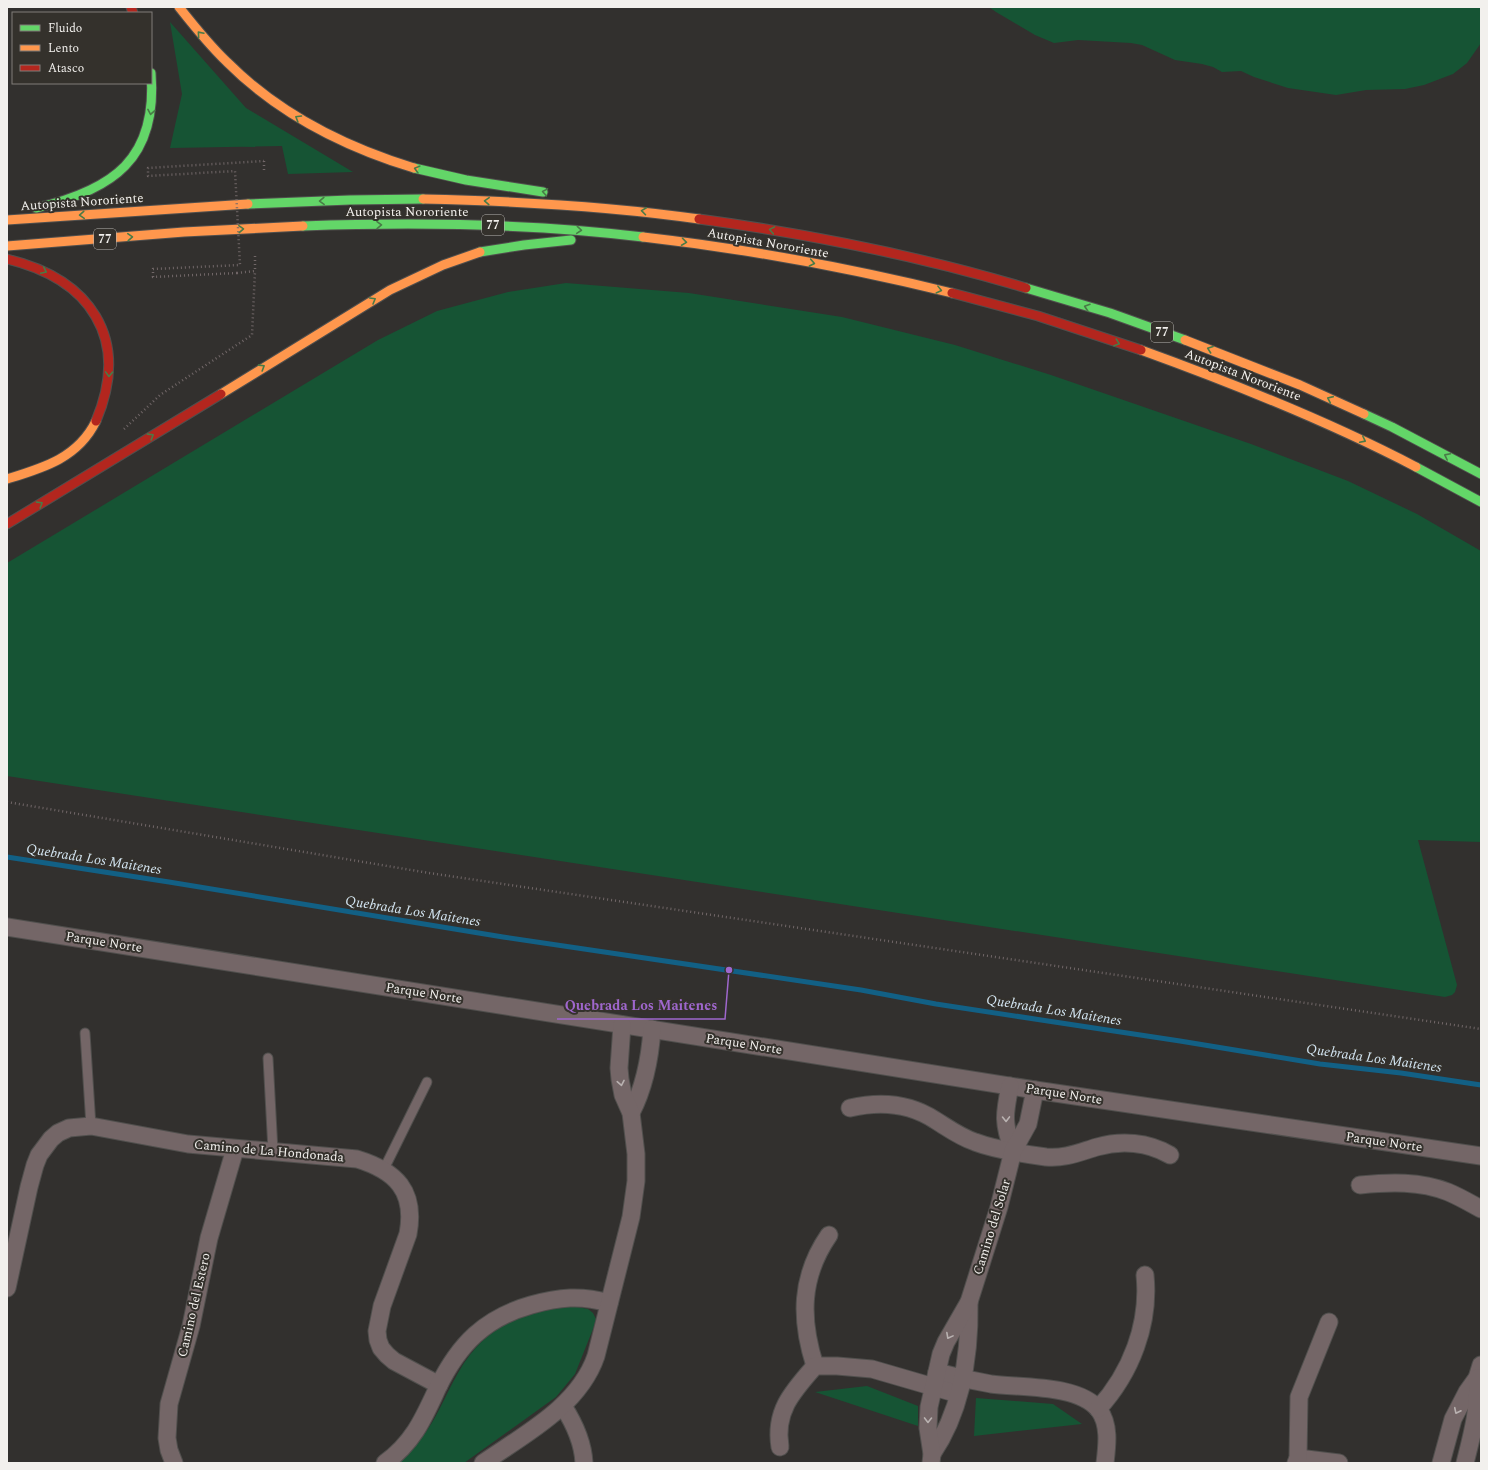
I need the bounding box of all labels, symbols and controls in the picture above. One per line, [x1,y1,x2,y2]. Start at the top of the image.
legend [12,12,152,84]
text: Fluido [48,19,82,38]
one-way arrow [197,31,204,39]
text: Lento [48,39,79,58]
text: Atasco [48,59,84,78]
one-way arrow [147,108,156,115]
one-way arrow [295,115,302,123]
one-way arrow [414,165,421,174]
street label: Autopista Nororiente [20,188,144,216]
one-way arrow [542,189,548,197]
one-way arrow [319,197,325,205]
one-way arrow [484,197,490,205]
street label: Autopista Nororiente [345,202,469,222]
one-way arrow [641,207,647,216]
one-way arrow [79,210,85,219]
road number: 77 [482,215,504,235]
one-way arrow [376,220,382,229]
street label: Autopista Nororiente [706,222,830,264]
one-way arrow [238,225,244,234]
one-way arrow [576,226,582,235]
one-way arrow [769,226,775,235]
road number: 77 [94,229,116,249]
one-way arrow [127,233,133,242]
one-way arrow [681,237,687,246]
one-way arrow [808,258,815,266]
one-way arrow [40,266,47,274]
one-way arrow [935,286,942,294]
one-way arrow [369,297,376,304]
one-way arrow [1084,303,1091,312]
road number: 77 [1151,322,1173,342]
one-way arrow [1113,338,1120,346]
street label: Autopista Nororiente [1182,344,1304,406]
one-way arrow [1206,345,1213,353]
one-way arrow [258,365,265,372]
one-way arrow [104,371,113,377]
one-way arrow [1327,396,1334,404]
one-way arrow [147,433,154,440]
one-way arrow [1359,436,1367,443]
one-way arrow [1444,453,1451,461]
one-way arrow [36,501,43,508]
water label: Quebrada Los Maitenes [25,838,163,880]
water label: Quebrada Los Maitenes [344,890,482,932]
street label: Parque Norte [64,926,144,958]
street label: Parque Norte [384,977,464,1009]
water label: Quebrada Los Maitenes [985,989,1123,1031]
callout: Quebrada Los Maitenes [557,993,725,1019]
text: Quebrada Los Maitenes [565,995,717,1016]
street label: Parque Norte [704,1028,784,1060]
water label: Quebrada Los Maitenes [1305,1038,1443,1078]
street label: Parque Norte [1024,1078,1104,1110]
one-way arrow [616,1080,625,1086]
one-way arrow [1001,1116,1010,1122]
street label: Parque Norte [1344,1127,1424,1157]
street label: Camino de La Hondonada [193,1134,345,1168]
street label: Camino del Solar [968,1177,1016,1277]
street label: Camino del Estero [172,1251,216,1359]
one-way arrow [946,1331,954,1339]
one-way arrow [1454,1407,1462,1415]
one-way arrow [924,1417,933,1423]

